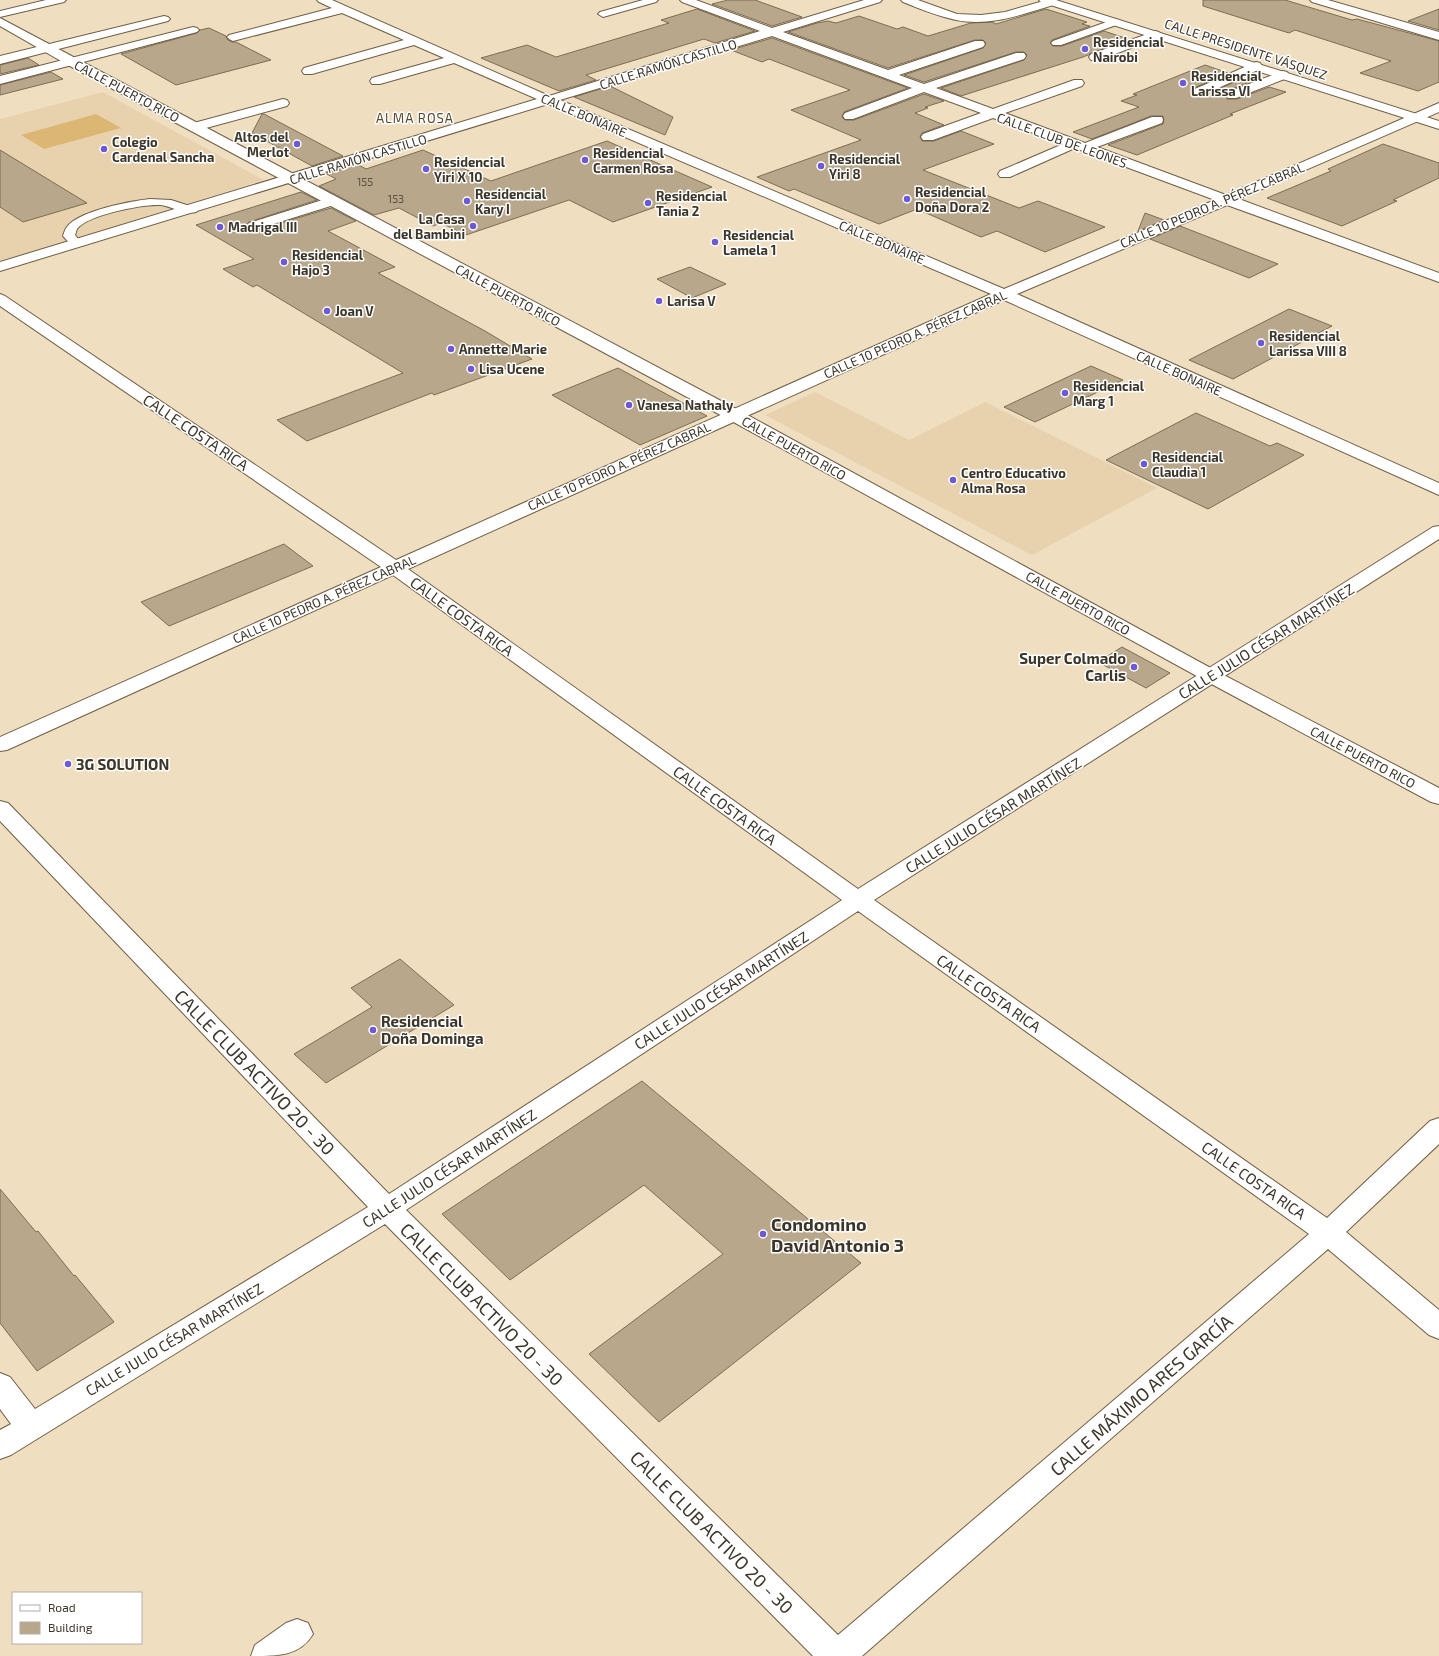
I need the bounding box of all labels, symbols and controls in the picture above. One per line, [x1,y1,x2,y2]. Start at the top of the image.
street label: CALLE PRESIDENTE VÁSQUEZ [1163,14,1330,83]
place label: Residencial Nairobi [1093,34,1165,65]
street label: CALLE RAMÓN CASTILLO [597,35,739,93]
marker: Residencial Nairobi [1080,44,1090,54]
street label: CALLE PUERTO RICO [72,56,182,126]
place label: Residencial Larissa VI [1191,68,1263,99]
marker: Residencial Larissa VI [1178,78,1188,88]
street label: CALLE BONAIRE [539,90,629,140]
street label: CALLE CLUB DE LEONES [995,109,1129,171]
district label: ALMA ROSA [376,110,454,126]
place label: Altos del Merlot [234,129,290,160]
street label: CALLE RAMÓN CASTILLO [287,130,429,188]
place label: Colegio Cardenal Sancha [112,134,214,165]
marker: Altos del Merlot [292,139,302,149]
marker: Colegio Cardenal Sancha [99,144,109,154]
place label: Residencial Carmen Rosa [593,145,673,176]
place label: Residencial Yiri 8 [829,151,901,182]
place label: Residencial Yiri X 10 [434,154,506,185]
marker: Residencial Carmen Rosa [580,155,590,165]
street label: CALLE 10 PEDRO A. PÉREZ CABRAL [1117,158,1307,251]
marker: Residencial Yiri 8 [816,161,826,171]
marker: Residencial Yiri X 10 [421,164,431,174]
house number: 155 [357,175,373,188]
place label: Residencial Doña Dora 2 [915,184,989,215]
place label: Residencial Kary I [475,186,547,217]
place label: Residencial Tania 2 [656,188,728,219]
house number: 153 [388,192,404,205]
marker: Residencial Doña Dora 2 [902,194,912,204]
marker: Residencial Kary I [462,196,472,206]
marker: Residencial Tania 2 [643,198,653,208]
place label: La Casa del Bambini [393,211,465,242]
street label: CALLE BONAIRE [837,217,927,267]
place label: Madrigal III [228,219,297,235]
marker: La Casa del Bambini [468,221,478,231]
marker: Madrigal III [215,222,225,232]
place label: Residencial Lamela 1 [723,227,795,258]
marker: Residencial Lamela 1 [710,237,720,247]
place label: Residencial Hajo 3 [292,247,364,278]
marker: Residencial Hajo 3 [279,257,289,267]
street label: CALLE PUERTO RICO [453,260,563,330]
street label: CALLE 10 PEDRO A. PÉREZ CABRAL [821,285,1009,382]
place label: Larisa V [667,293,716,309]
marker: Larisa V [654,296,664,306]
place label: Joan V [335,303,374,319]
marker: Joan V [322,306,332,316]
place label: Residencial Larissa VIII 8 [1269,328,1347,359]
marker: Residencial Larissa VIII 8 [1256,338,1266,348]
place label: Annette Marie [459,341,547,357]
marker: Annette Marie [446,344,456,354]
street label: CALLE BONAIRE [1134,347,1224,399]
place label: Lisa Ucene [479,361,545,377]
marker: Lisa Ucene [466,364,476,374]
place label: Residencial Marg 1 [1073,378,1145,409]
marker: Residencial Marg 1 [1060,388,1070,398]
street label: CALLE COSTA RICA [140,390,253,474]
place label: Vanesa Nathaly [637,397,734,413]
marker: Vanesa Nathaly [624,400,634,410]
street label: CALLE PUERTO RICO [739,413,849,483]
street label: CALLE 10 PEDRO A. PÉREZ CABRAL [525,417,713,514]
place label: Residencial Claudia 1 [1152,449,1224,480]
marker: Residencial Claudia 1 [1139,459,1149,469]
place label: Centro Educativo Alma Rosa [961,465,1066,496]
marker: Centro Educativo Alma Rosa [948,475,958,485]
street label: CALLE 10 PEDRO A. PÉREZ CABRAL [230,550,418,647]
street label: CALLE PUERTO RICO [1023,568,1133,638]
street label: CALLE COSTA RICA [407,573,518,660]
street label: CALLE JULIO CÉSAR MARTÍNEZ [1175,579,1357,703]
place label: Super Colmado Carlis [1019,649,1126,684]
marker: Super Colmado Carlis [1129,662,1139,672]
street label: CALLE PUERTO RICO [1308,722,1418,792]
street label: CALLE JULIO CÉSAR MARTÍNEZ [902,753,1084,877]
place label: 3G SOLUTION [76,755,169,773]
marker: 3G SOLUTION [63,759,73,769]
street label: CALLE COSTA RICA [670,762,781,849]
street label: CALLE JULIO CÉSAR MARTÍNEZ [631,927,811,1053]
street label: CALLE COSTA RICA [933,950,1045,1036]
street label: CALLE CLUB ACTIVO 20 - 30 [170,985,340,1159]
place label: Residencial Doña Dominga [381,1012,484,1047]
marker: Residencial Doña Dominga [368,1025,378,1035]
street label: CALLE JULIO CÉSAR MARTÍNEZ [359,1105,539,1231]
street label: CALLE COSTA RICA [1198,1137,1310,1223]
place label: Condomino David Antonio 3 [771,1213,904,1256]
street label: CALLE CLUB ACTIVO 20 - 30 [396,1218,568,1390]
marker: Condomino David Antonio 3 [758,1229,768,1239]
street label: CALLE JULIO CÉSAR MARTÍNEZ [82,1279,266,1399]
street label: CALLE MÁXIMO ARES GARCÍA [1045,1309,1237,1480]
street label: CALLE CLUB ACTIVO 20 - 30 [626,1446,798,1618]
legend [12,1592,142,1644]
text: Road [48,1600,76,1614]
text: Building [48,1620,93,1634]

